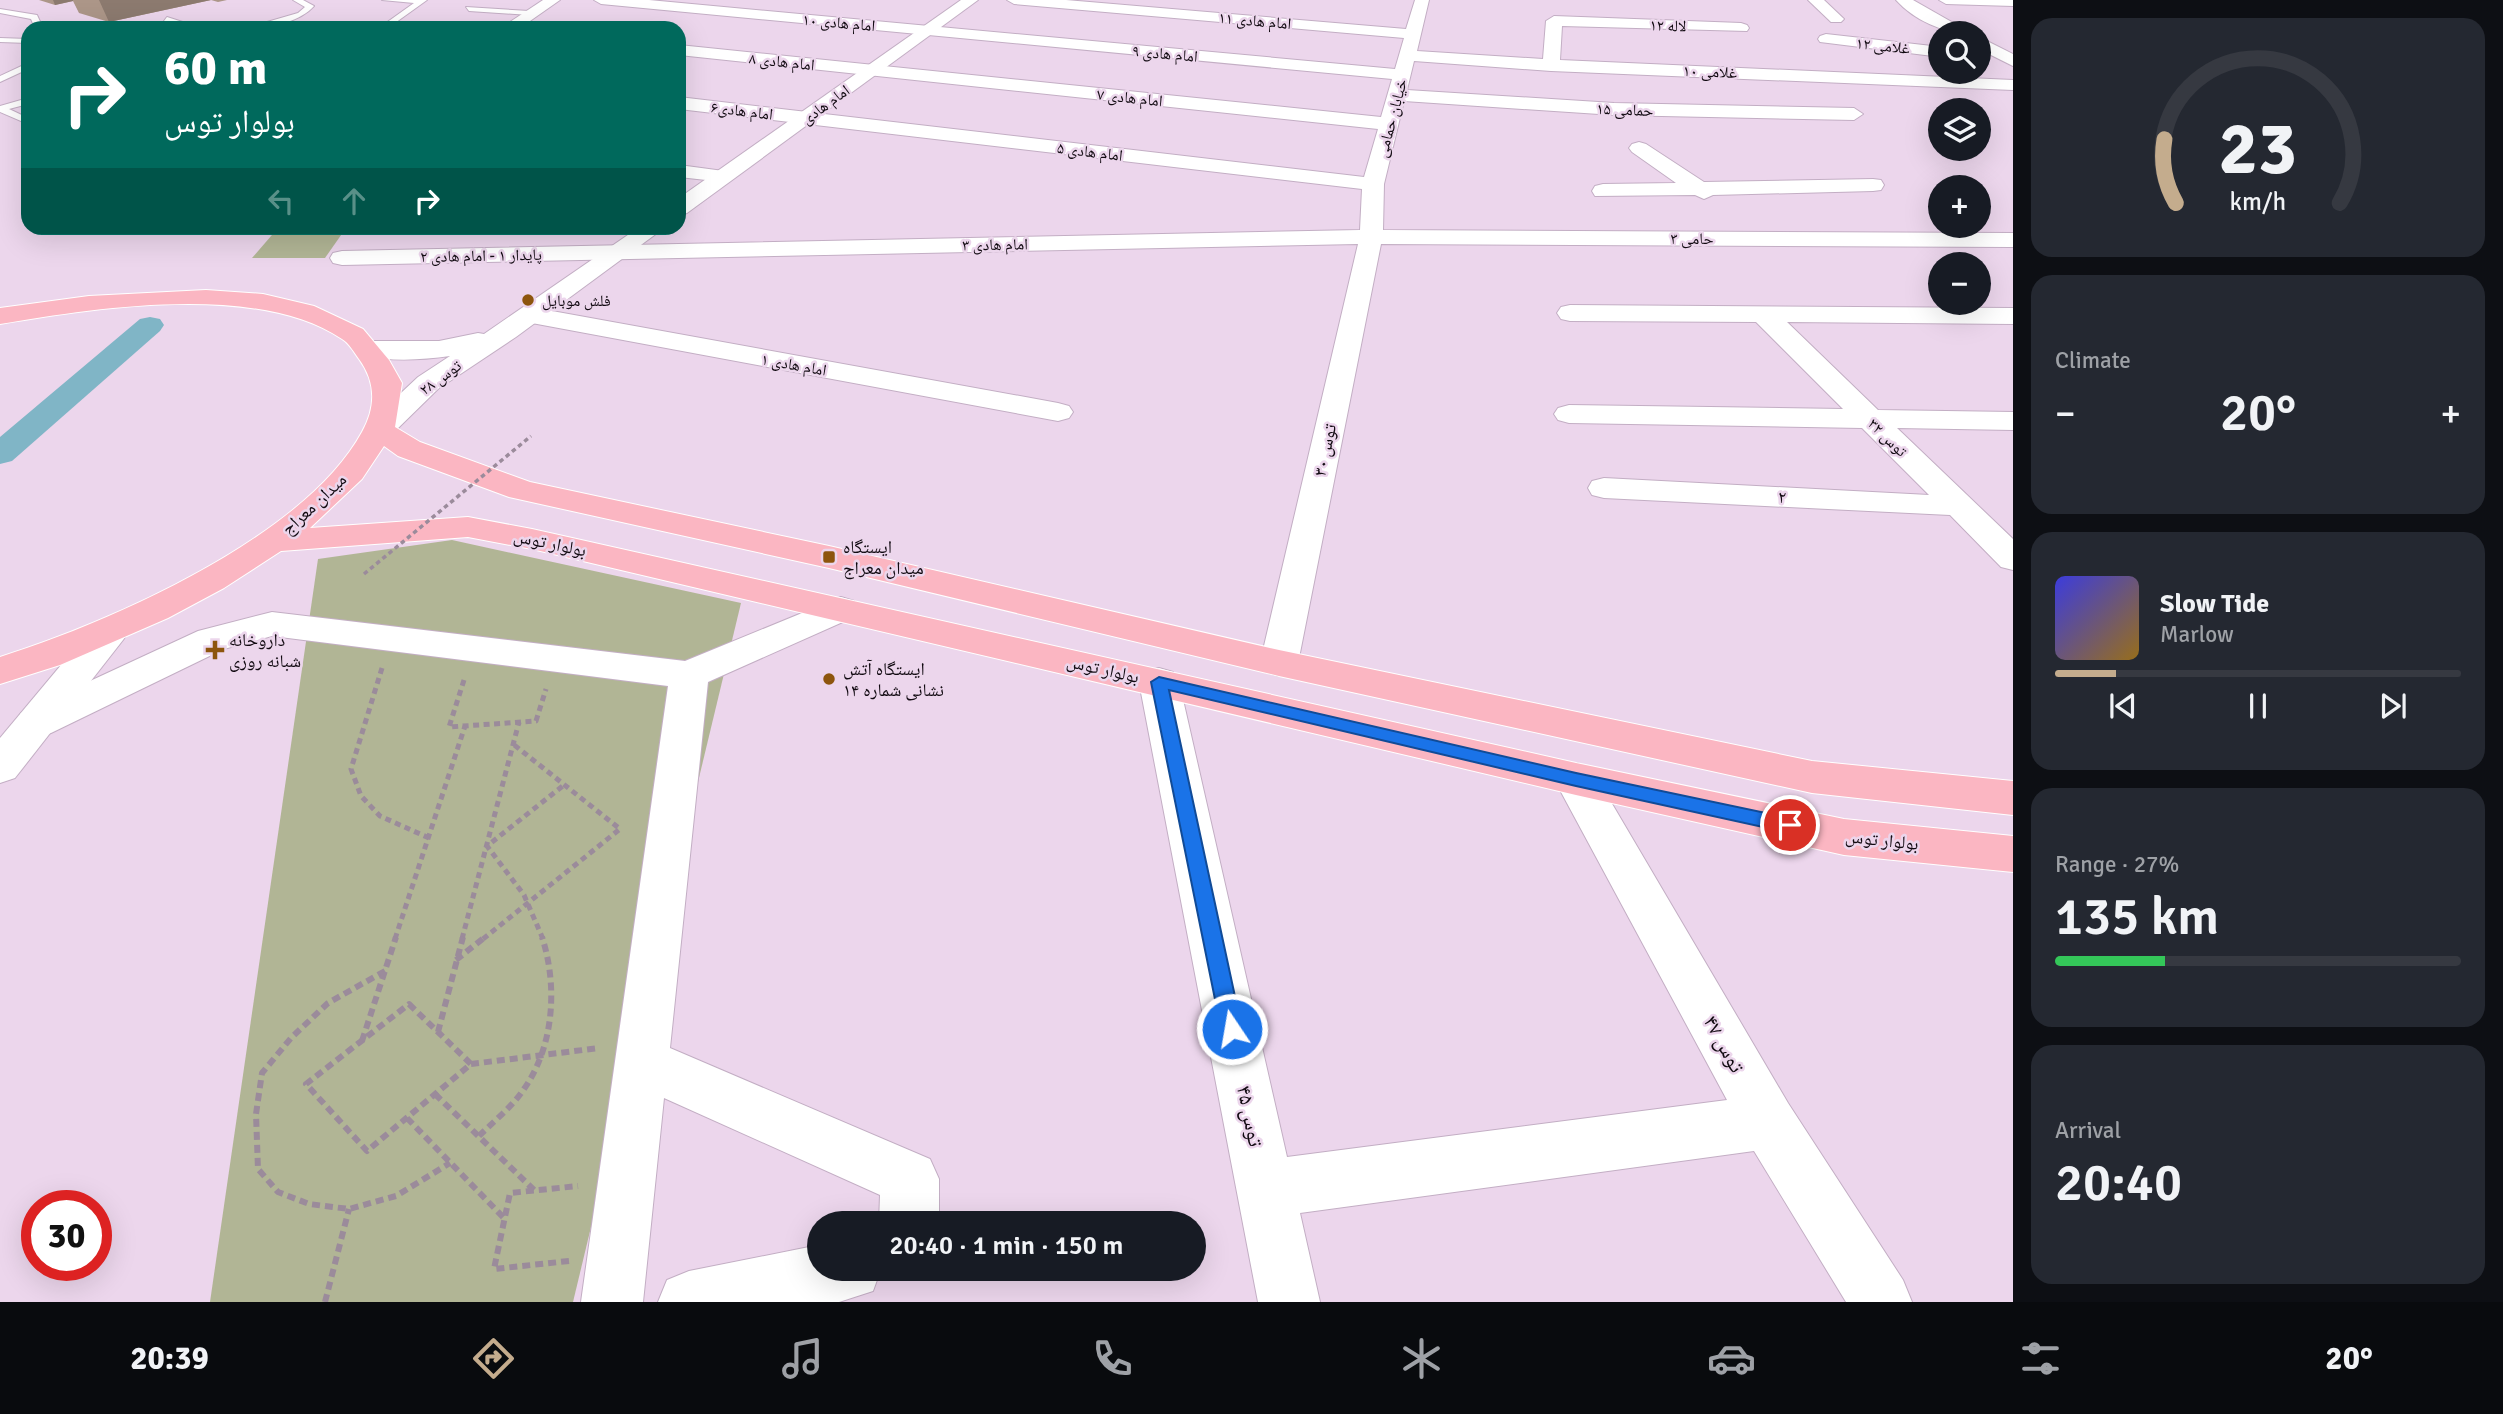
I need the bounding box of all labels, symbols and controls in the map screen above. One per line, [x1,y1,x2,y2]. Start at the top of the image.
street label: امام هادی ۱۱ [1218,8,1292,34]
street label: امام هادی ۱۰ [802,10,876,36]
street label: لاله ۱۲ [1649,15,1687,37]
map controls [1928,21,1991,315]
button: search [1928,21,1991,84]
street label: غلامی ۱۲ [1855,33,1911,59]
text: 60 m [164,38,267,98]
street label: امام هادی ۹ [1131,41,1199,67]
icon: right [49,49,140,140]
street label: امام هادی ۸ [748,49,816,75]
street label: غلامی ۱۰ [1683,61,1737,83]
street label: خیابان حمامی [1372,77,1412,160]
street label: امام هادی [797,80,854,129]
street label: امام هادی ۷ [1096,85,1164,111]
street label: امام هادی۶ [710,97,774,125]
button: layers [1928,98,1991,161]
street label: حمامی ۱۵ [1596,99,1654,121]
text: بولوار توس [164,102,295,141]
text: 23 [2219,106,2297,195]
street label: امام هادی ۵ [1056,138,1124,166]
button: + [1928,175,1991,238]
icon: left [262,182,300,220]
icon: ahead [335,182,373,220]
icon: right [408,182,446,220]
text: km/h [2230,186,2286,217]
street label: حامی ۳ [1670,229,1714,249]
street label: امام هادی ۳ [962,234,1028,256]
street label: پایدار ۱ - امام هادی ۲ [420,245,542,267]
button: − [1928,252,1991,315]
place label: فلش موبایل [542,291,611,311]
marker: فلش موبایل [520,292,536,308]
text: Climate [2055,346,2131,375]
street label: امام هادی ۱ [760,349,828,381]
street label: توس ۲۸ [416,356,466,400]
text: 20° [2220,381,2296,445]
text: − [2055,390,2076,437]
text: + [2440,390,2461,437]
street label: توس ۳۲ [1863,414,1911,461]
street label: توس ۳۰ [1309,422,1341,478]
street label: میدان معراج [277,468,352,540]
street label: ۲ [1777,486,1787,508]
street label: بولوار توس [512,525,588,561]
place label: ایستگاه میدان معراج [843,536,924,580]
marker: ایستگاه میدان معراج [821,549,837,565]
text: Slow Tide [2160,588,2269,620]
text: Marlow [2160,620,2234,649]
place label: داروخانه شبانه روزی [229,629,301,672]
marker: داروخانه شبانه روزی [207,642,223,658]
street label: بولوار توس [1065,650,1141,688]
place label: ایستگاه آتش نشانی شماره ۱۴ [843,658,944,701]
marker: ایستگاه آتش نشانی شماره ۱۴ [821,671,837,687]
icon: previous [2104,687,2142,725]
icon: pause [2239,687,2277,725]
icon: next [2374,687,2412,725]
pin [1760,795,1820,855]
icon: arrive [1771,806,1809,844]
street label: بولوار توس [1844,825,1920,855]
text: Range · 27% [2055,850,2179,879]
text: 135 km [2055,885,2219,949]
position arrow [1195,992,1269,1066]
street label: توس ۴۷ [1698,1011,1750,1077]
street label: توس ۴۵ [1231,1083,1269,1149]
text: Arrival [2055,1116,2121,1145]
text: 20:40 [2055,1151,2182,1215]
speed limit sign: 30 [21,1190,112,1281]
text: 20:40 · 1 min · 150 m [890,1230,1123,1262]
icon: directions [469,1334,518,1383]
icon: music [778,1334,827,1383]
icon: phone [1088,1334,1137,1383]
icon: climate [1397,1334,1446,1383]
icon: car [1707,1334,1756,1383]
icon: filters [2016,1334,2065,1383]
text: 20:39 [130,1339,209,1378]
text: 20° [2325,1339,2373,1378]

